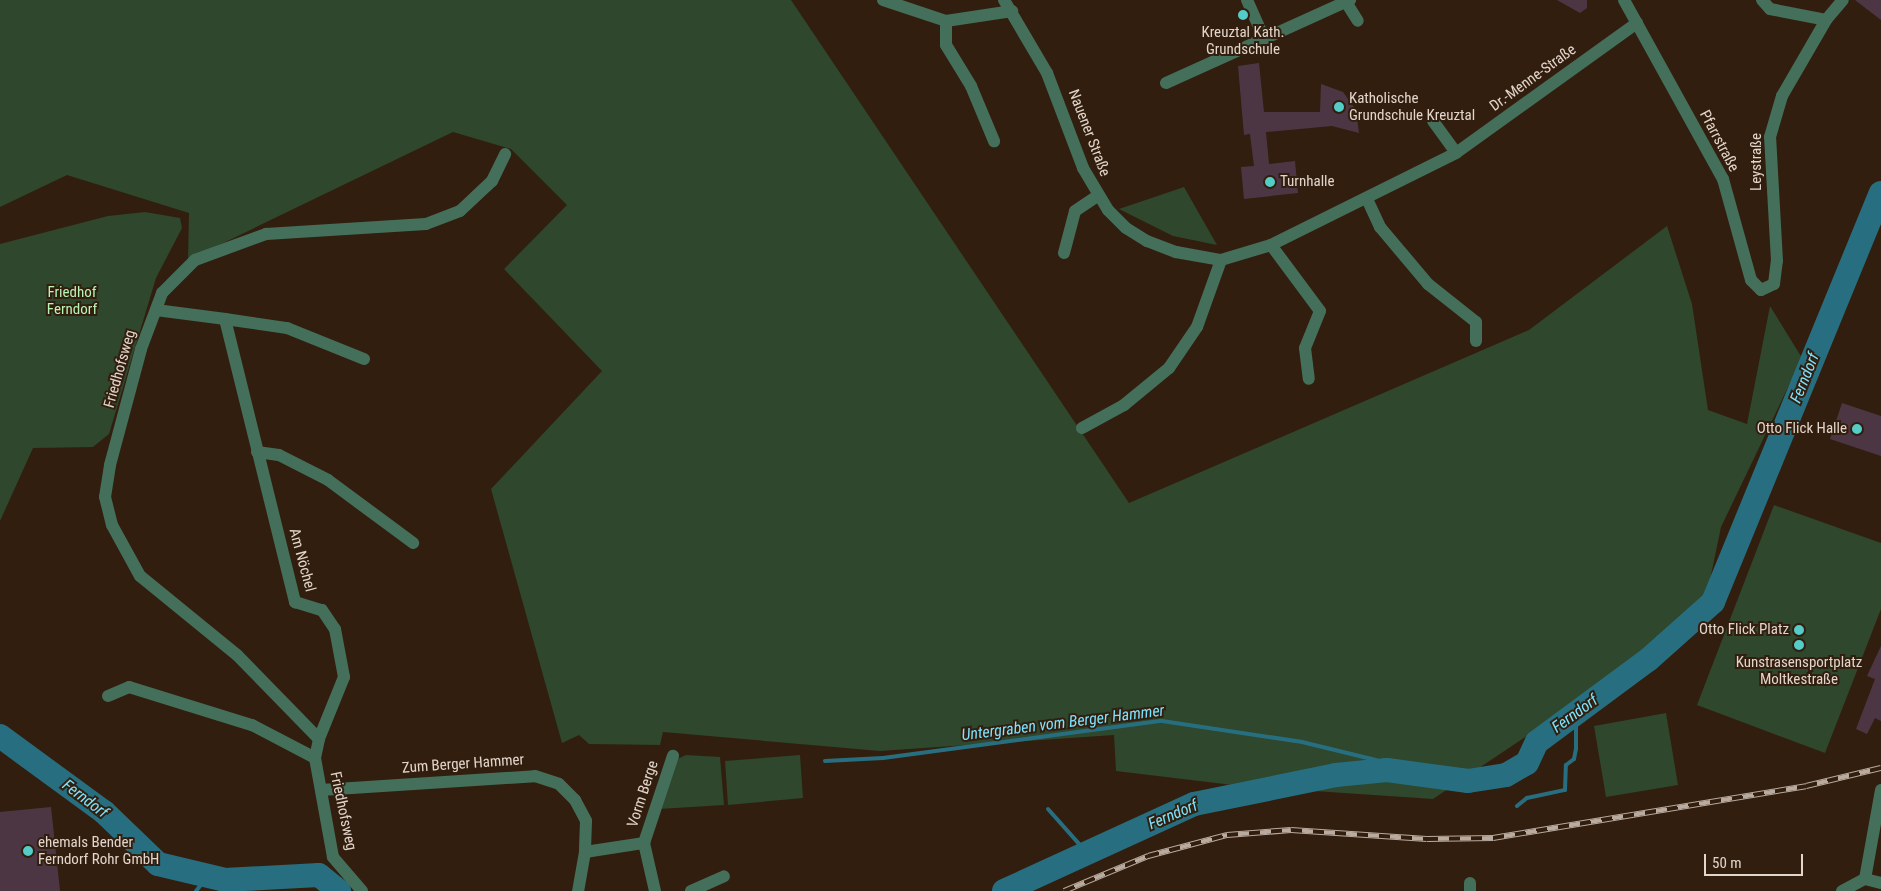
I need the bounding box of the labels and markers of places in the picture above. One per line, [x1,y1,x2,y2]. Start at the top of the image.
marker: Kreuztal Kath. Grundschule [1237,9,1249,21]
place label: Kreuztal Kath. Grundschule [1202,23,1284,58]
place label: Katholische Grundschule Kreuztal [1349,89,1475,124]
marker: Katholische Grundschule Kreuztal [1333,101,1345,113]
place label: Turnhalle [1280,173,1335,191]
marker: Turnhalle [1264,176,1276,188]
place label: Otto Flick Halle [1757,420,1847,438]
marker: Otto Flick Halle [1851,423,1863,435]
place label: Otto Flick Platz [1699,621,1789,639]
marker: Otto Flick Platz [1793,624,1805,636]
marker: Kunstrasensportplatz Moltkestraße [1793,639,1805,651]
place label: Kunstrasensportplatz Moltkestraße [1736,653,1862,688]
place label: ehemals Bender Ferndorf Rohr GmbH [38,833,159,868]
marker: ehemals Bender Ferndorf Rohr GmbH [22,845,34,857]

